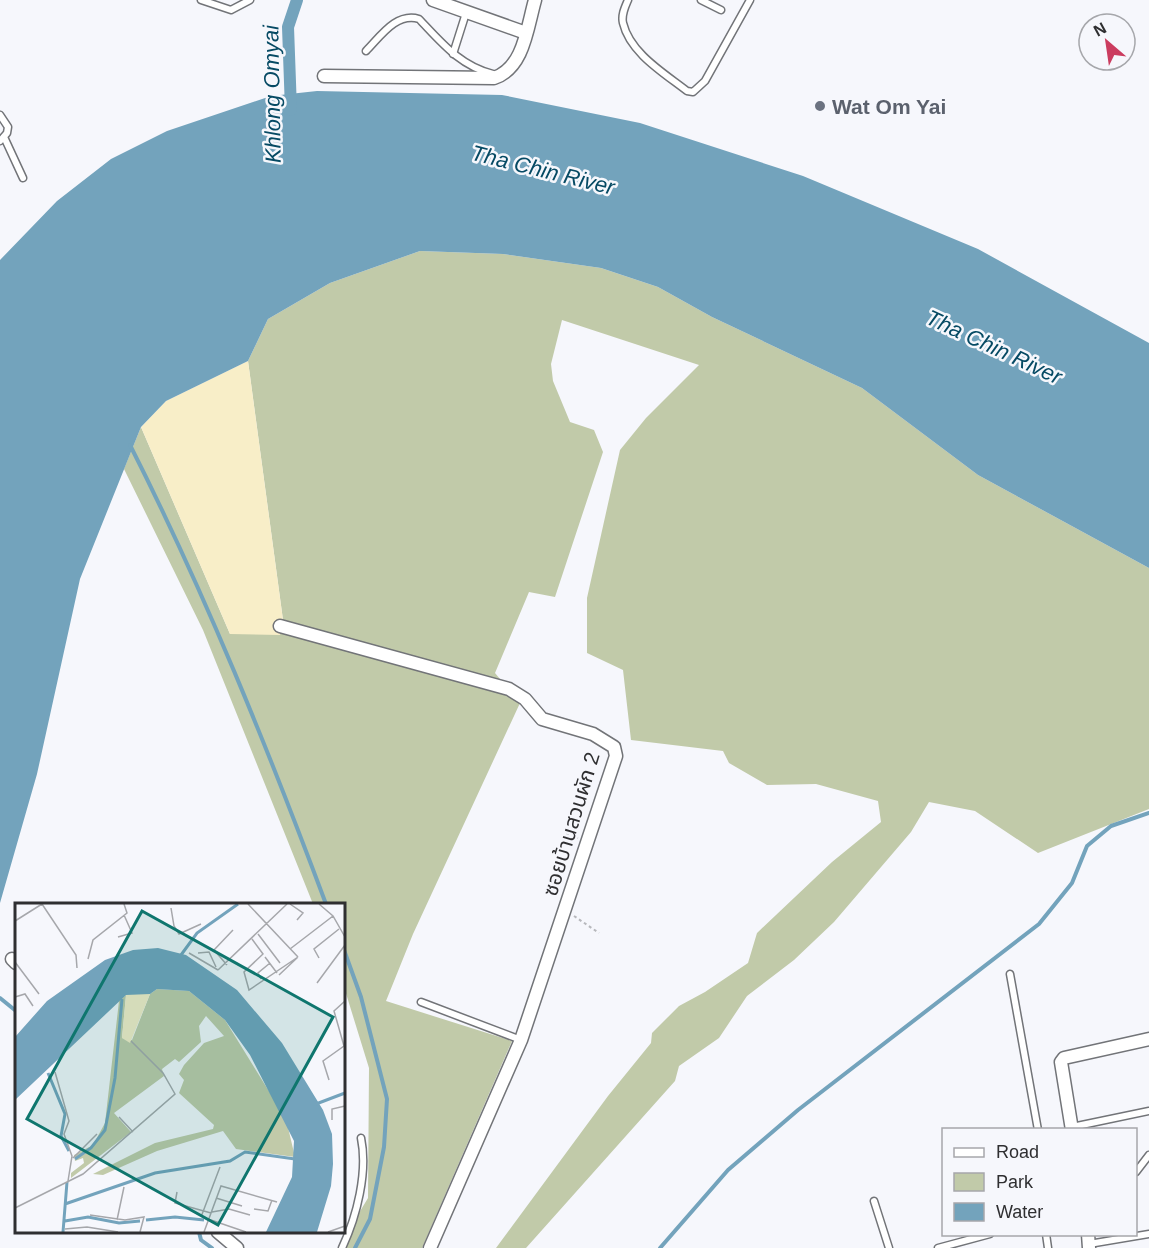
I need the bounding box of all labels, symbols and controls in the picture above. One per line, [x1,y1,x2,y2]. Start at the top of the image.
north arrow [1077,12,1137,72]
text: N [1091,19,1109,40]
water label: Khlong Omyai [258,24,286,163]
place label: Wat Om Yai [832,95,946,118]
marker: Wat Om Yai [813,99,827,113]
water label: Tha Chin River [469,140,619,200]
water label: Tha Chin River [922,305,1067,390]
street label: ซอยบ้านสวนผัก 2 [538,749,604,899]
inset map [15,903,345,1233]
legend [942,1128,1137,1236]
text: Road [996,1142,1039,1162]
text: Park [996,1172,1034,1192]
text: Water [996,1202,1043,1222]

